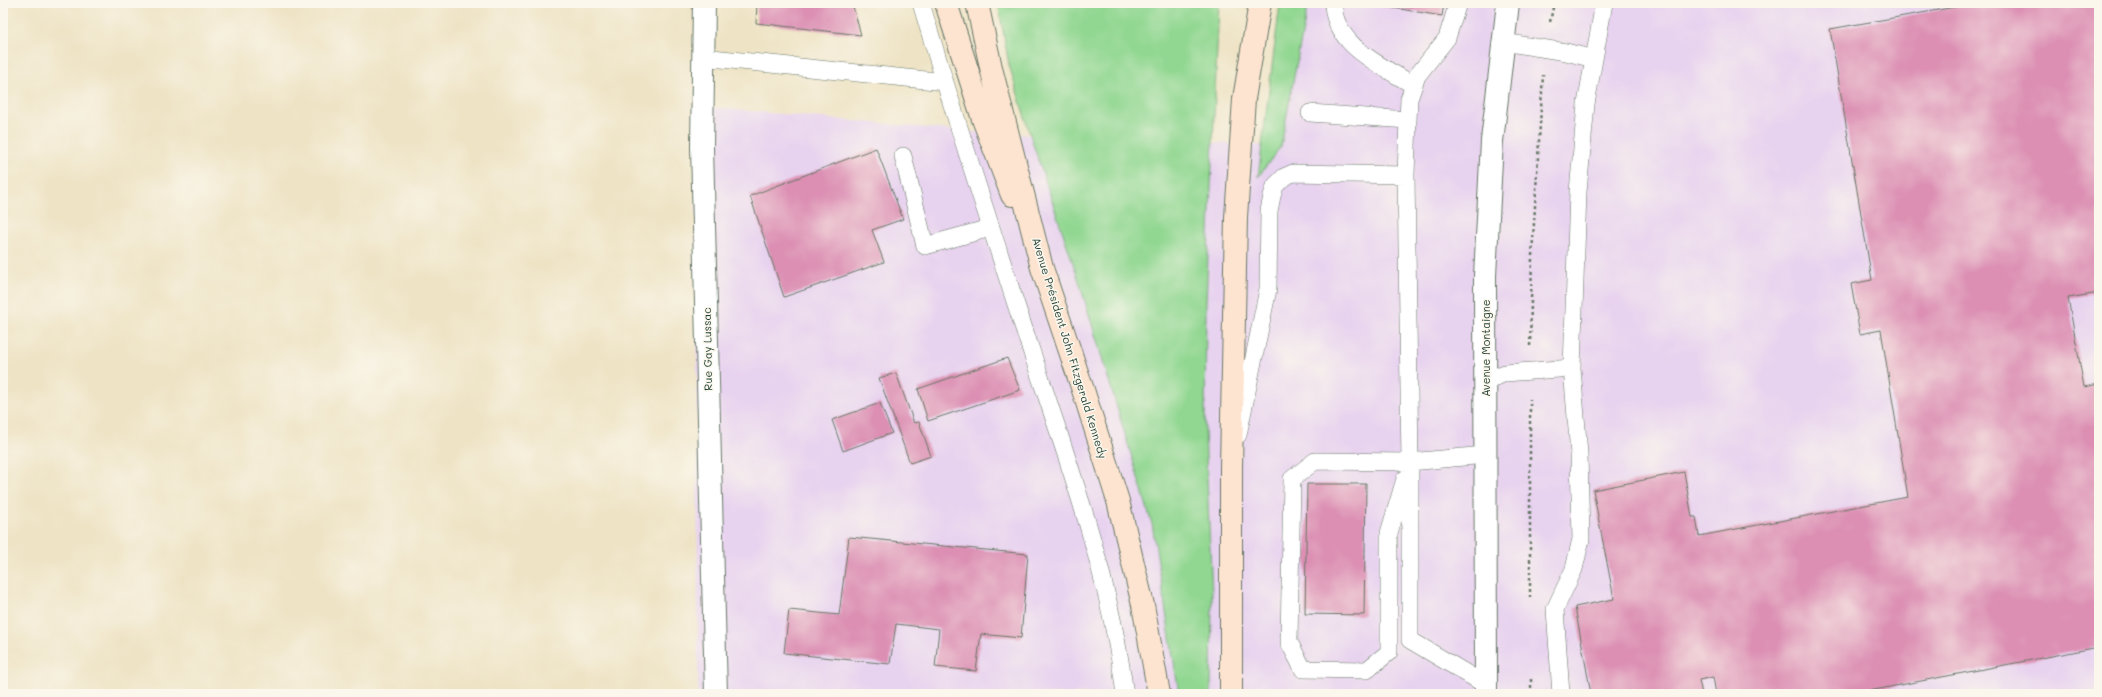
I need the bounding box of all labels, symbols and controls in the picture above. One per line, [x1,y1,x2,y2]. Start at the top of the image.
street label: Avenue Président John Fitzgerald Kennedy [1029,236,1111,461]
street label: Avenue Montaigne [1478,299,1493,397]
street label: Rue Gay Lussac [699,307,715,391]

